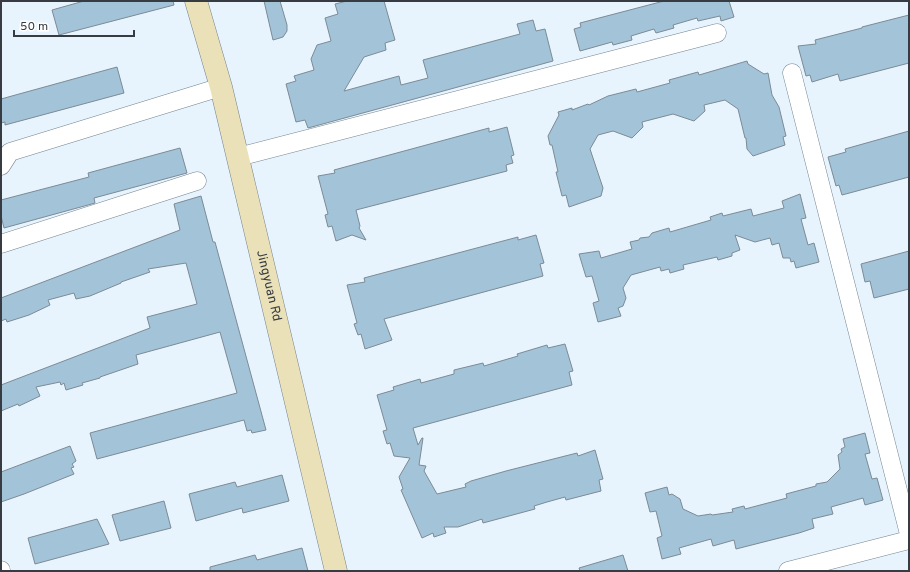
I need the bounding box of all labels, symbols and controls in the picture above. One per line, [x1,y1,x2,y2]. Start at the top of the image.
scale bar [14,12,134,38]
text: 50 m [20,19,48,35]
street label: Jingyuan Rd [252,249,284,323]

